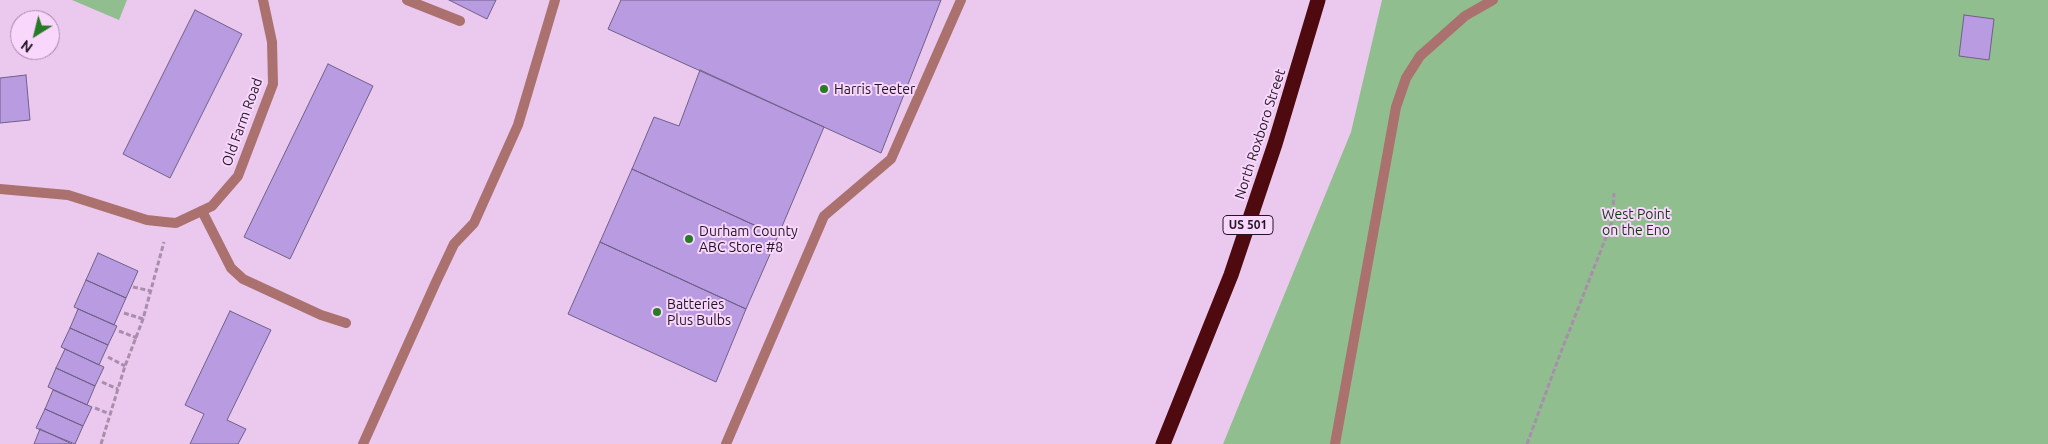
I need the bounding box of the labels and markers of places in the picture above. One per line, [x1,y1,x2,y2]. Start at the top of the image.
place label: Harris Teeter [834,81,915,97]
marker: Harris Teeter [818,83,830,95]
place label: Durham County ABC Store #8 [699,223,798,256]
marker: Durham County ABC Store #8 [683,233,695,245]
place label: Batteries Plus Bulbs [667,296,731,328]
marker: Batteries Plus Bulbs [651,306,663,318]

